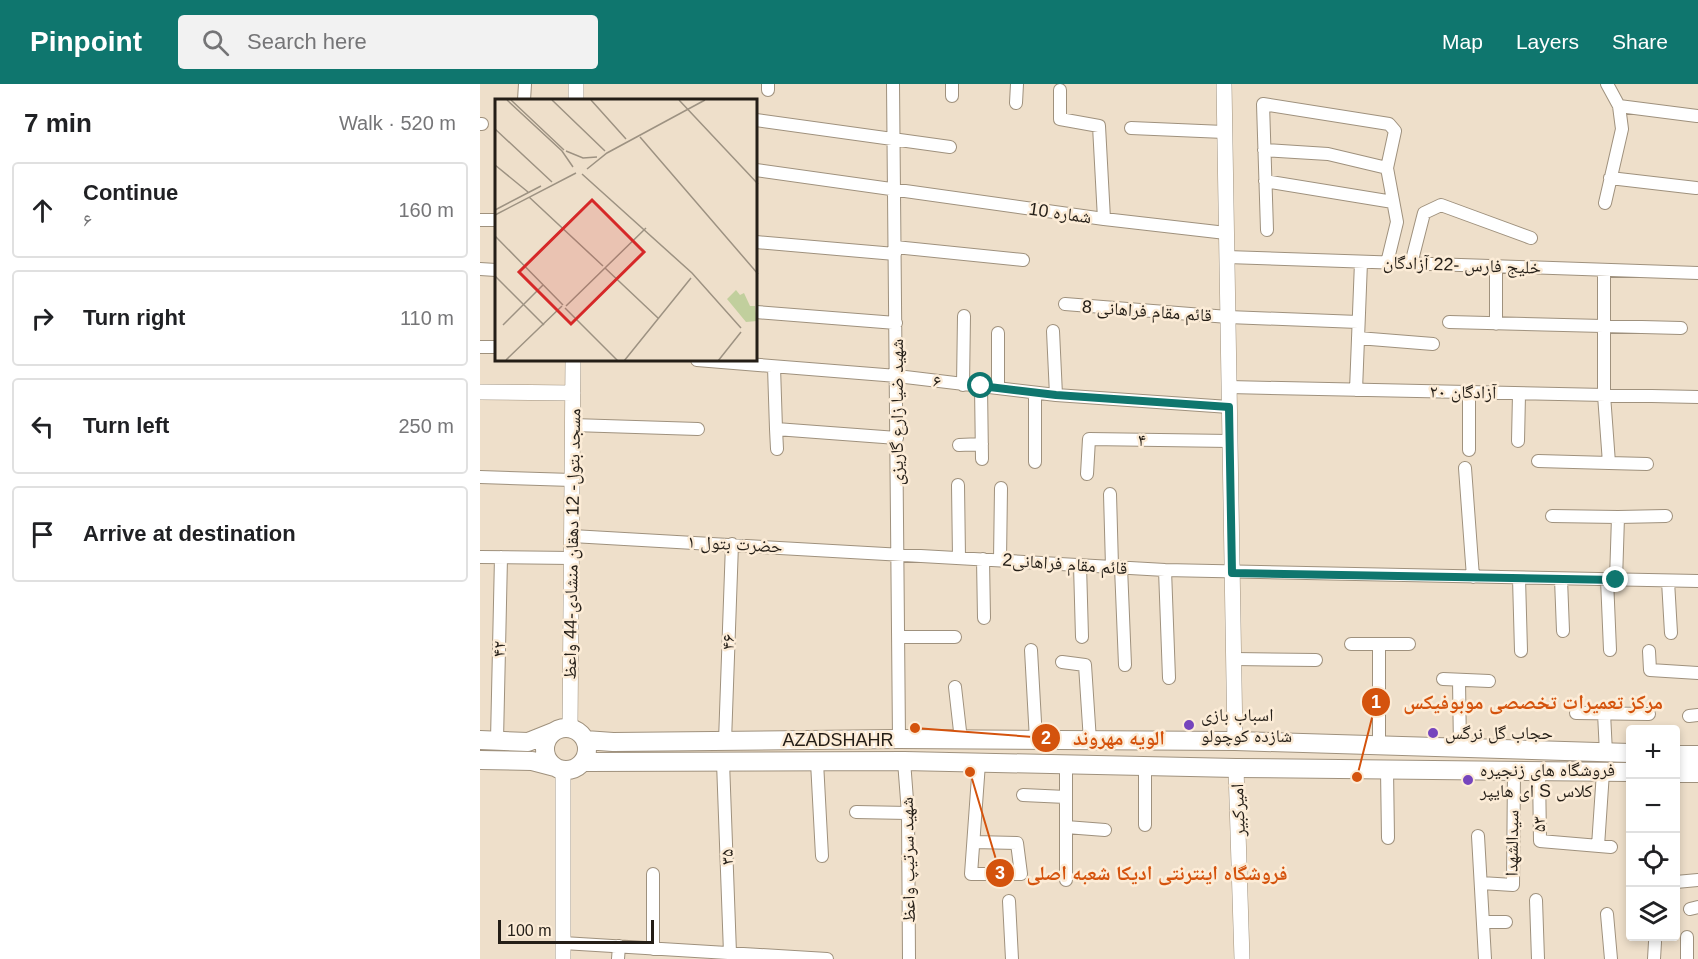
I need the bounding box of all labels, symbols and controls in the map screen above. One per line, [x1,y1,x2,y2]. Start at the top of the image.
search box [178,15,598,69]
text: Pinpoint [30,26,142,57]
icon: search [199,26,232,59]
text: Search here [247,29,367,54]
text: Map [1442,30,1483,53]
text: Layers [1516,30,1579,53]
text: Share [1612,30,1668,53]
inset map [495,99,758,362]
text: 7 min [24,108,92,138]
text: Walk · 520 m [339,112,456,134]
text: Continue [83,180,178,205]
icon: ahead [26,194,59,227]
text: 160 m [398,199,454,221]
street label: شماره 10 [1027,199,1093,227]
text: ۶ [83,209,92,231]
street label: خلیج فارس -22 آزادگان [1383,252,1541,280]
street label: 8 قائم مقام فراهانی [1081,296,1213,328]
icon: right [26,302,59,335]
text: Turn right [83,305,185,330]
text: 110 m [400,307,454,329]
street label: شهید ضیا زارع گاریزی [887,339,908,485]
street label: ۶ [932,371,942,391]
route start [967,372,993,398]
street label: ۲۰ آزادگان [1429,381,1497,404]
street label: مسجد بتول- 12 دهقان منشادی-44 واعظ [560,408,585,680]
icon: left [26,410,59,443]
text: Turn left [83,413,169,438]
text: 250 m [398,415,454,437]
street label: ۴ [1138,430,1146,450]
icon: arrive [26,518,59,551]
text: Arrive at destination [83,521,296,546]
street label: حضرت بتول ۱ [687,532,783,557]
street label: 2قائم مقام فراهانی [1002,550,1128,580]
route end [1602,566,1628,592]
street label: ۴۶ [718,634,738,650]
street label: ۴۲ [489,641,509,657]
callout: مرکز تعمیرات تخصصی موبوفیکس [1361,683,1674,721]
text: مرکز تعمیرات تخصصی موبوفیکس [1403,691,1663,715]
text: 1 [1371,692,1381,712]
place label: اسباب بازی شازده کوچولو [1201,705,1292,747]
marker: اسباب بازی شازده کوچولو [1182,718,1196,732]
callout: الویه مهروند [1031,719,1177,757]
place label: حجاب گل نرگس [1445,723,1553,744]
map controls [1626,725,1680,941]
button: + [1626,725,1680,779]
marker: حجاب گل نرگس [1426,726,1440,740]
text: الویه مهروند [1073,727,1165,750]
text: 2 [1041,728,1051,748]
street label: AZADSHAHR [782,730,894,750]
place label: فروشگاه های زنجیره ای هایپر S کلاس [1479,760,1615,802]
marker: فروشگاه های زنجیره ای هایپر S کلاس [1461,773,1475,787]
button: − [1626,779,1680,833]
street label: امیرکبیر [1227,783,1250,838]
street label: شهید سرتیپ واعظ [897,797,920,923]
street label: سیدالشهدا [1501,810,1523,876]
street label: ۵۳ [1529,816,1549,832]
button: locate [1626,833,1680,887]
street label: ۳۵ [717,849,737,865]
callout: فروشگاه اینترنتی ادیکا شعبه اصلی [985,854,1300,892]
text: فروشگاه اینترنتی ادیکا شعبه اصلی [1027,862,1287,886]
text: 3 [995,863,1005,883]
button: layers [1626,887,1680,941]
scale bar [498,917,654,944]
text: 100 m [507,922,551,939]

